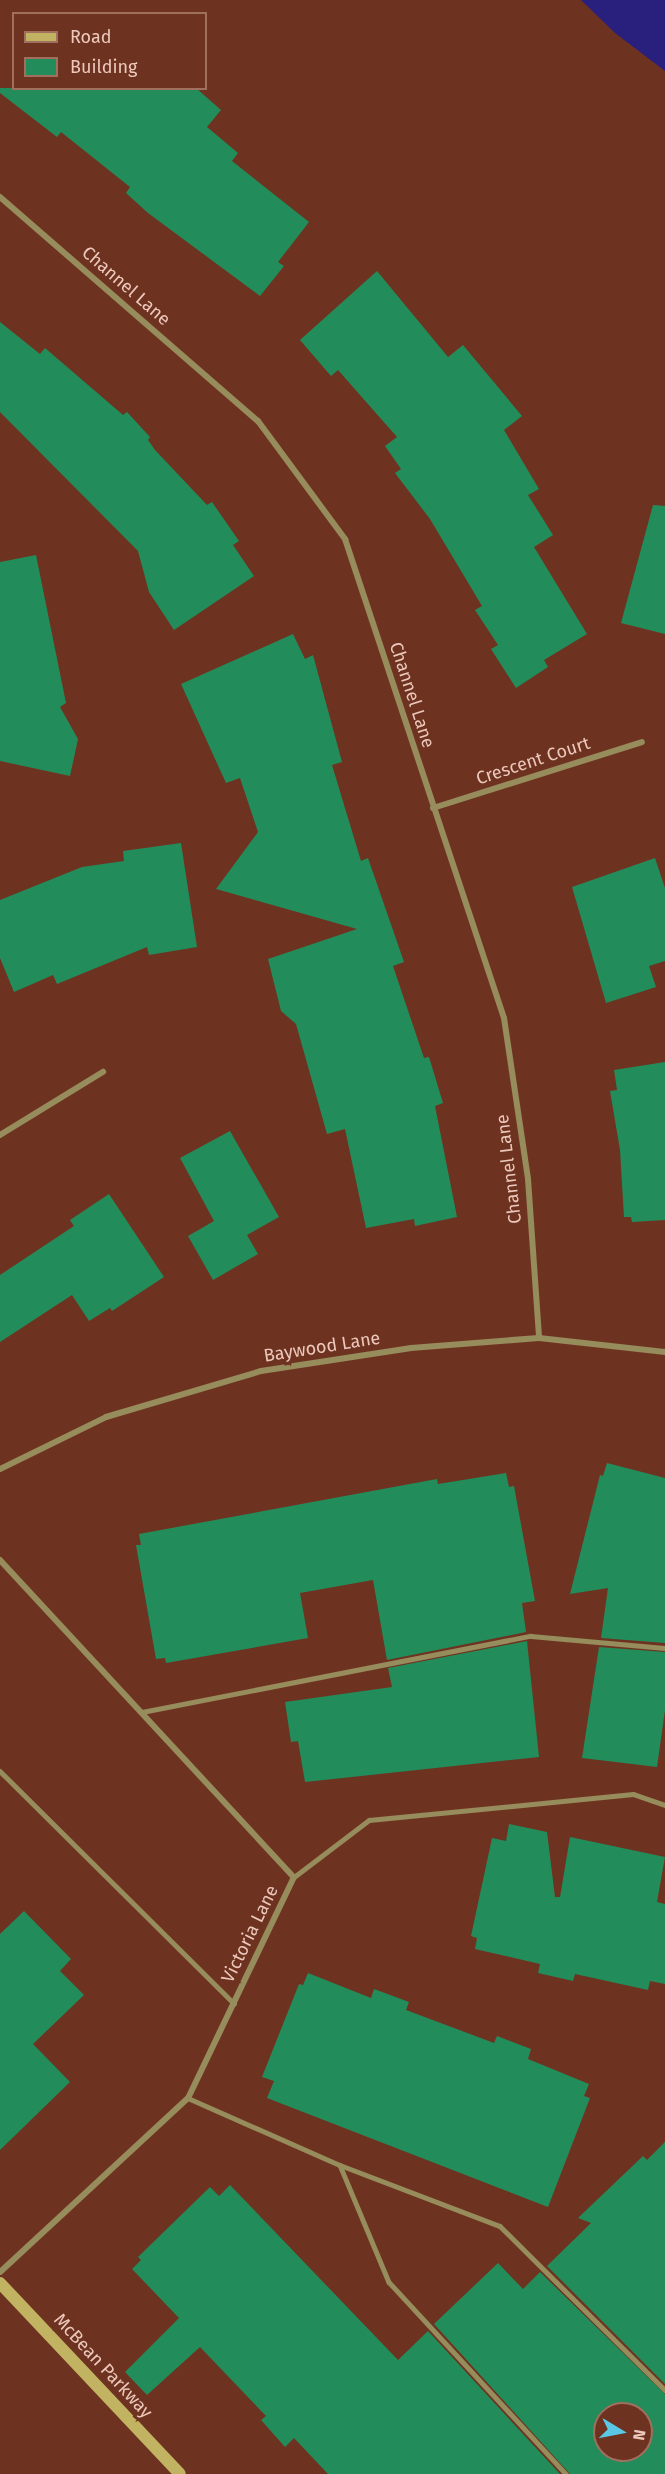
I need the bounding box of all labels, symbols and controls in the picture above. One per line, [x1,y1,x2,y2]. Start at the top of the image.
legend [12,12,207,90]
text: Road [70,26,112,48]
text: Building [70,56,137,78]
street label: Channel Lane [77,242,175,330]
street label: Channel Lane [385,639,439,751]
street label: Crescent Court [473,732,593,790]
street label: Channel Lane [492,1113,526,1225]
street label: Baywood Lane [262,1327,382,1367]
street label: Victoria Lane [217,1882,283,1986]
street label: McBean Parkway [49,2309,157,2423]
north arrow [593,2402,653,2462]
text: N [629,2428,650,2442]

